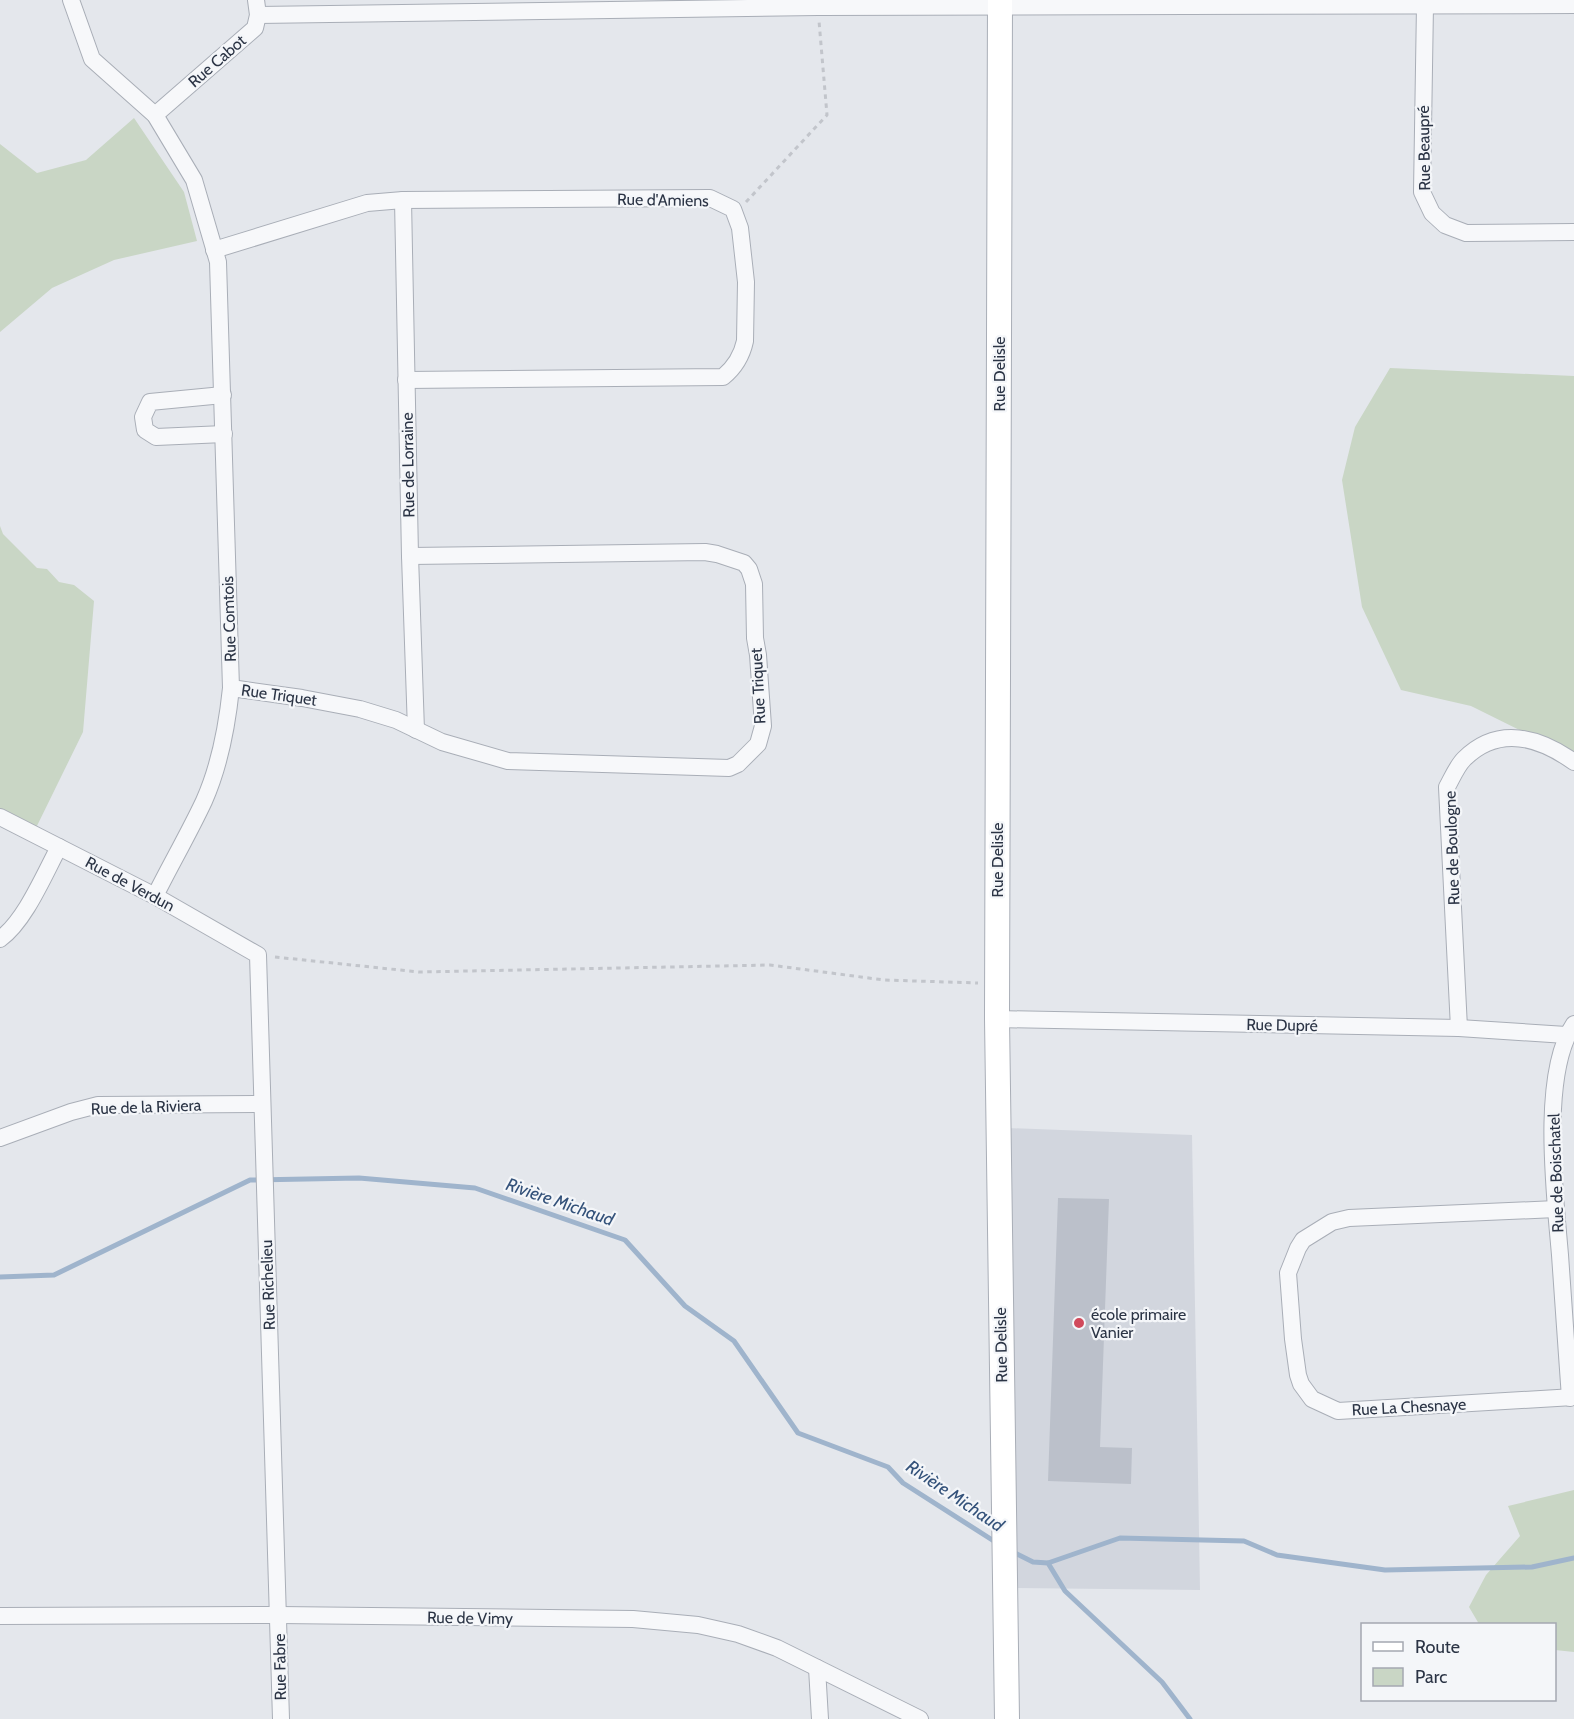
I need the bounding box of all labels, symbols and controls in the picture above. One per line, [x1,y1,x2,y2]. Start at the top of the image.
street label: Rue Cabot [184,30,250,91]
street label: Rue Beaupré [1414,105,1434,191]
street label: Rue d'Amiens [617,190,709,210]
street label: Rue Delisle [990,336,1009,412]
street label: Rue de Lorraine [398,412,418,518]
street label: Rue Comtois [218,575,240,662]
street label: Rue Triquet [746,647,769,724]
street label: Rue Triquet [240,680,319,710]
street label: Rue de Boulogne [1441,790,1463,906]
street label: Rue Delisle [988,822,1007,898]
street label: Rue de Verdun [82,853,178,915]
street label: Rue Dupré [1246,1015,1318,1035]
street label: Rue de la Riviera [91,1096,202,1118]
street label: Rue de Boischatel [1544,1113,1568,1233]
water label: Rivière Michaud [503,1173,618,1231]
street label: Rue Richelieu [257,1239,279,1331]
place label: école primaire Vanier [1091,1305,1186,1342]
street label: Rue Delisle [991,1307,1011,1383]
marker: école primaire Vanier [1072,1316,1086,1330]
street label: Rue La Chesnaye [1351,1395,1467,1419]
water label: Rivière Michaud [902,1455,1008,1537]
street label: Rue de Vimy [427,1608,513,1628]
legend [1361,1623,1556,1701]
street label: Rue Fabre [270,1633,290,1701]
text: Route [1415,1636,1460,1658]
text: Parc [1415,1666,1447,1688]

